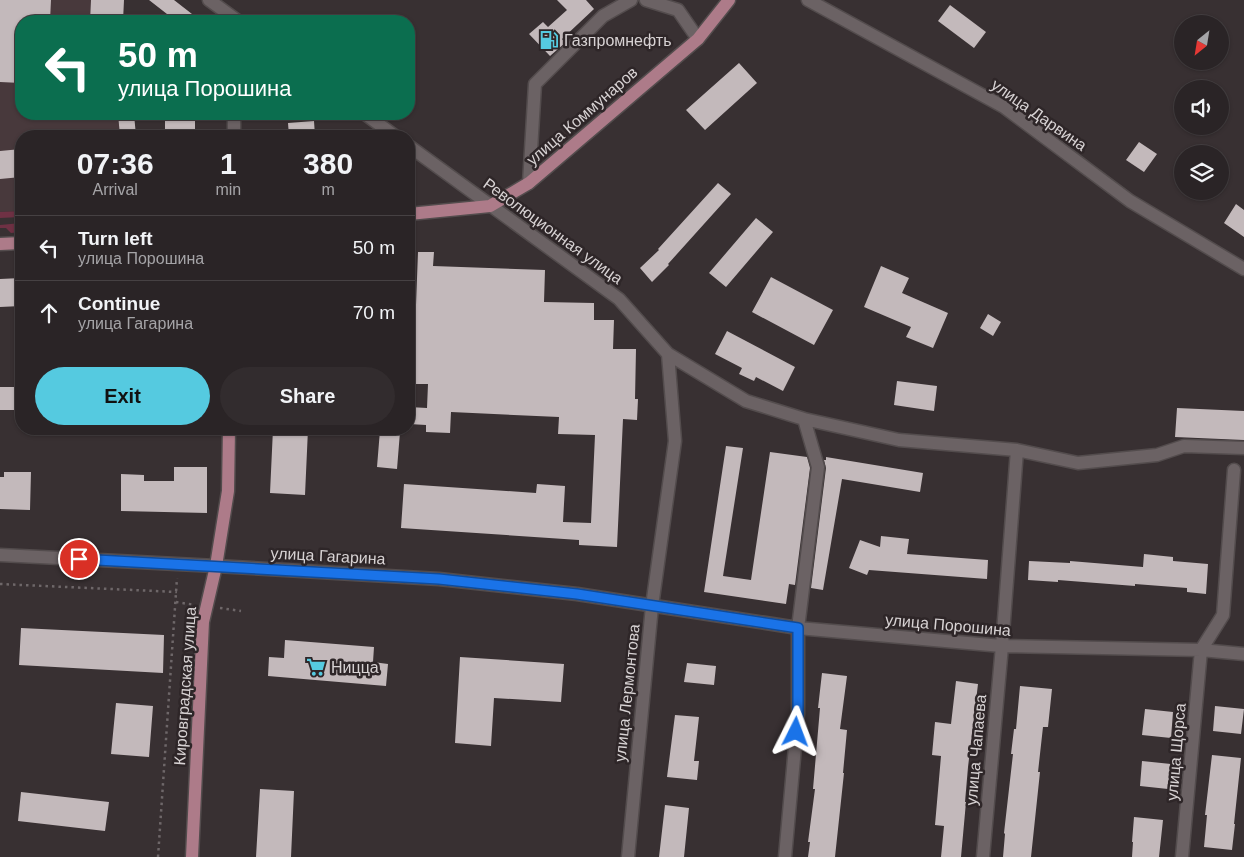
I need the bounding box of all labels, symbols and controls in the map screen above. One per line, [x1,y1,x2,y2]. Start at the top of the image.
north arrow [1174,15,1229,70]
map controls [1174,15,1229,200]
fuel station icon: Газпромнефть [538,29,560,51]
place label: Газпромнефть [564,32,672,49]
icon: left [35,35,100,100]
text: 50 m [118,35,198,74]
street label: улица Коммунаров [523,63,641,169]
text: улица Порошина [118,76,291,101]
street label: улица Дарвина [988,76,1090,154]
button: sound [1174,80,1229,135]
button: layers [1174,145,1229,200]
text: 07:36 [77,147,154,180]
text: 1 [220,147,237,180]
text: 380 [303,147,353,180]
street label: Революционная улица [480,175,626,287]
text: Arrival [93,181,138,198]
text: min [215,181,241,198]
text: m [321,181,335,198]
text: Turn left [78,228,153,249]
icon: left [35,234,63,262]
text: 50 m [353,237,395,258]
text: улица Порошина [78,250,204,267]
text: Continue [78,293,160,314]
icon: ahead [35,299,63,327]
text: 70 m [353,302,395,323]
text: улица Гагарина [78,315,193,332]
button: Exit [35,367,210,425]
button: Share [220,367,395,425]
pin [58,538,100,580]
icon: arrive [65,545,93,573]
street label: улица Гагарина [270,545,386,568]
street label: Кировградская улица [171,606,199,766]
street label: улица Порошина [884,611,1012,639]
street label: улица Лермонтова [611,623,643,763]
supermarket icon: Ницца [305,656,327,678]
place label: Ницца [331,659,379,676]
street label: улица Чапаева [963,694,989,806]
street label: улица Щорса [1163,702,1189,802]
position arrow [769,705,821,757]

